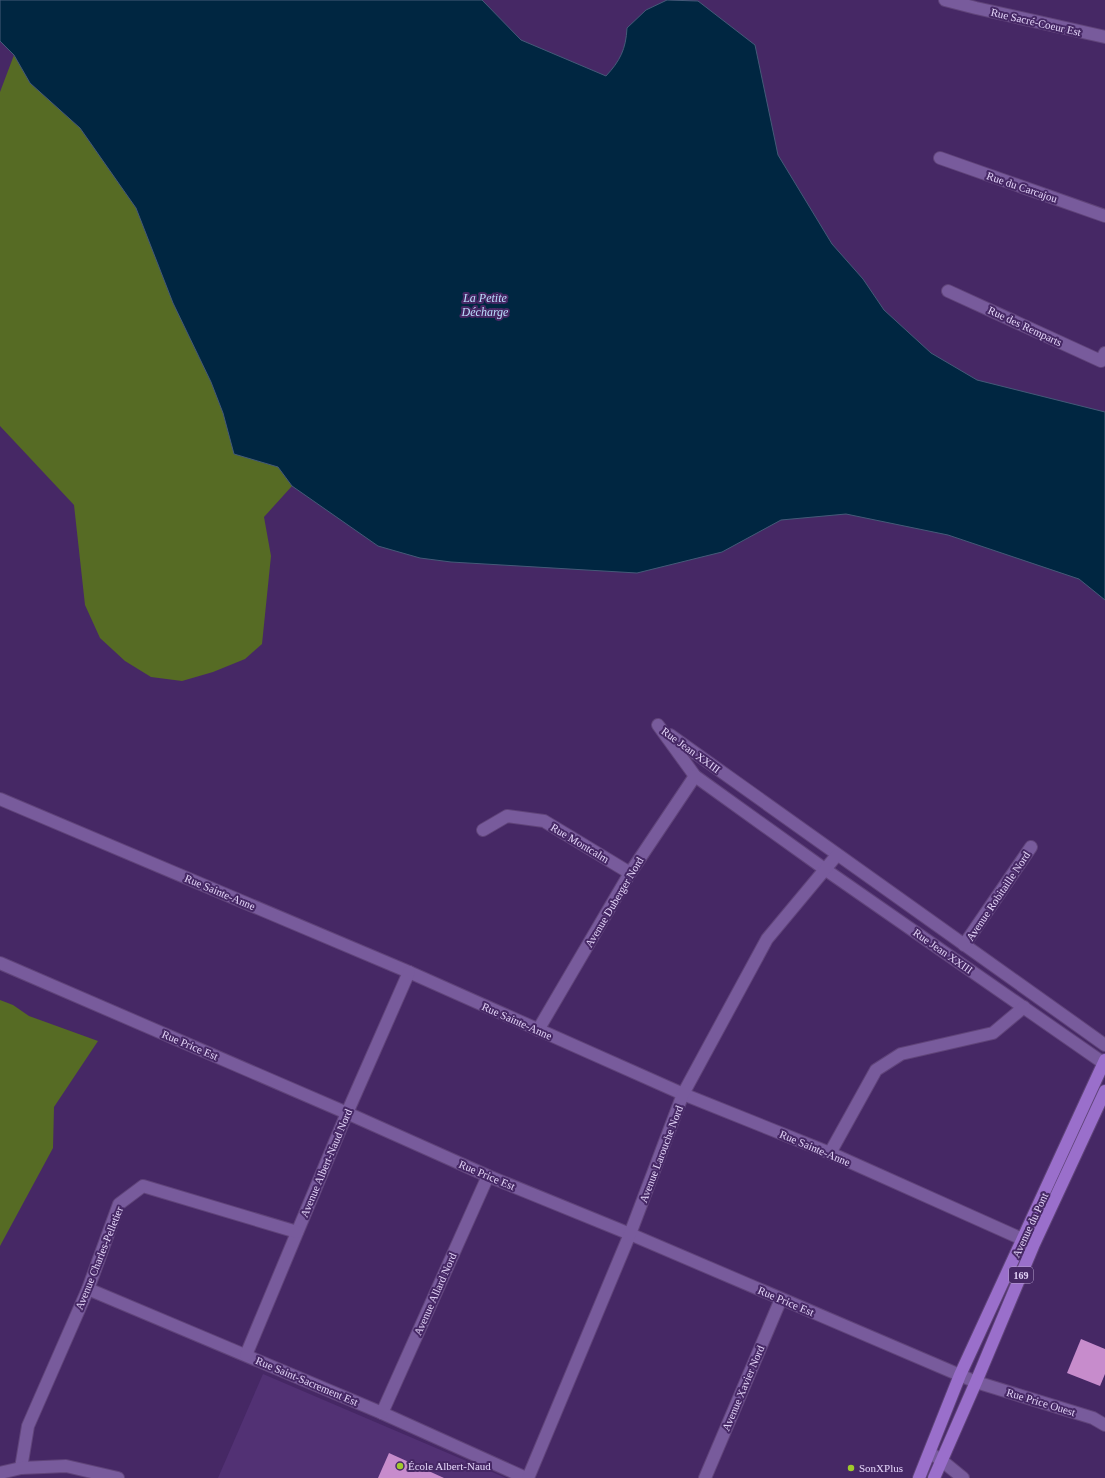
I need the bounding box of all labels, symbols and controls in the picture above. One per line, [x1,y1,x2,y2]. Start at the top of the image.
street label: Rue Sacré-Coeur Est [990,6,1082,38]
street label: Rue du Carcajou [985,169,1059,205]
water label: La Petite Décharge [461,291,509,319]
street label: Rue des Remparts [986,304,1064,348]
street label: Rue Jean XXIII [659,725,723,776]
street label: Rue Montcalm [549,821,612,865]
street label: Avenue Robitaille Nord [964,849,1033,943]
street label: Avenue Duberger Nord [582,854,646,949]
street label: Rue Sainte-Anne [183,872,257,912]
street label: Rue Jean XXIII [911,926,975,976]
street label: Rue Sainte-Anne [480,1000,554,1042]
street label: Rue Price Est [160,1028,220,1062]
street label: Avenue Larouche Nord [637,1103,685,1204]
street label: Avenue Albert-Naud Nord [298,1107,354,1219]
street label: Rue Sainte-Anne [778,1128,852,1168]
street label: Rue Price Est [457,1158,517,1192]
street label: Avenue du Pont [1010,1191,1050,1259]
street label: Avenue Charles-Pelletier [73,1204,125,1311]
street label: Avenue Allard Nord [411,1250,459,1337]
road number: 169 [1009,1267,1033,1283]
street label: Rue Price Est [756,1284,816,1318]
street label: Avenue Xavier Nord [720,1343,767,1432]
street label: Rue Saint-Sacrement Est [254,1354,360,1408]
street label: Rue Price Ouest [1005,1386,1077,1418]
place label: École Albert-Naud [408,1460,491,1472]
marker: École Albert-Naud [395,1461,405,1471]
place label: SonXPlus [859,1462,903,1474]
marker: SonXPlus [846,1463,856,1473]

